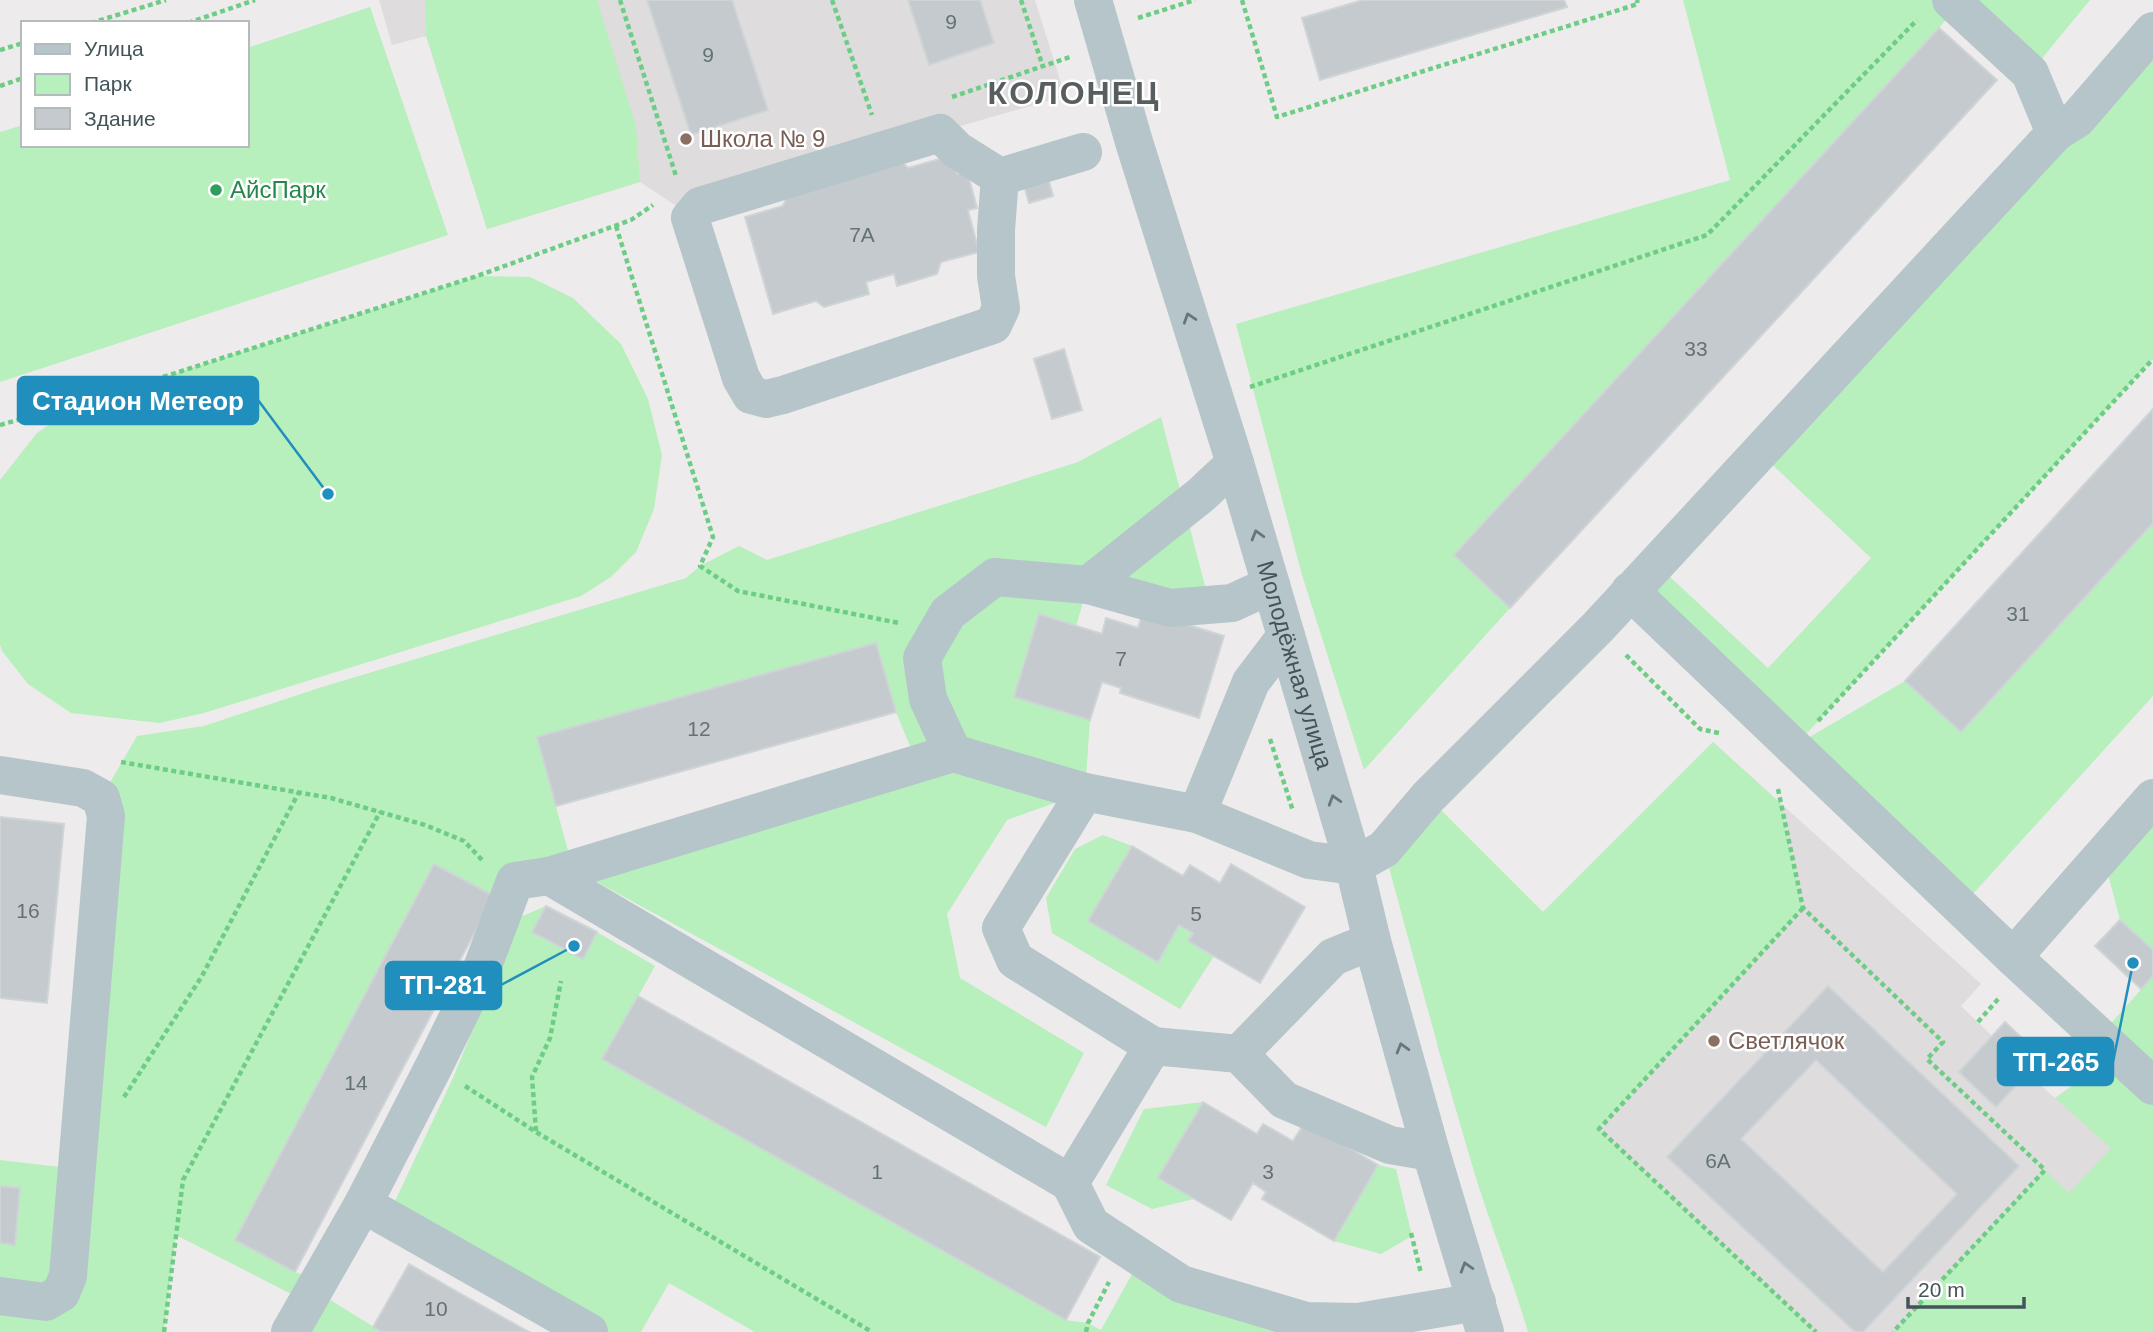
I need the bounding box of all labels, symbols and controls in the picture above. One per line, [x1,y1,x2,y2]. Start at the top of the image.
house number: 9 [945,10,957,33]
legend [21,21,248,147]
text: Улица [84,37,144,60]
house number: 9 [702,43,714,66]
text: Парк [84,72,132,95]
district label: КОЛОНЕЦ [988,75,1160,111]
text: Здание [84,107,156,130]
place label: Школа № 9 [700,125,825,152]
marker: Школа № 9 [678,131,694,147]
place label: АйсПарк [230,176,326,203]
marker: АйсПарк [208,182,224,198]
house number: 7А [849,223,875,246]
one-way arrow [1183,312,1198,324]
house number: 33 [1684,337,1708,360]
callout: Стадион Метеор [18,377,258,424]
text: Стадион Метеор [32,386,244,416]
one-way arrow [1250,529,1265,541]
street label: Молодёжная улица [1252,558,1339,773]
house number: 31 [2006,602,2030,625]
house number: 7 [1115,647,1127,670]
house number: 12 [687,717,711,740]
one-way arrow [1328,795,1343,807]
house number: 16 [16,899,40,922]
house number: 5 [1190,902,1202,925]
callout: ТП-281 [386,962,501,1009]
text: ТП-281 [400,970,486,1000]
place label: Светлячок [1728,1027,1845,1054]
marker: Светлячок [1706,1033,1722,1049]
callout: ТП-265 [1998,1038,2113,1085]
one-way arrow [1395,1043,1410,1055]
text: ТП-265 [2013,1047,2099,1077]
house number: 14 [344,1071,368,1094]
house number: 6А [1705,1149,1731,1172]
house number: 1 [871,1160,883,1183]
house number: 3 [1262,1160,1274,1183]
one-way arrow [1460,1261,1474,1273]
scale bar [1908,1266,2024,1310]
text: 20 m [1918,1278,1965,1301]
house number: 10 [424,1297,448,1320]

